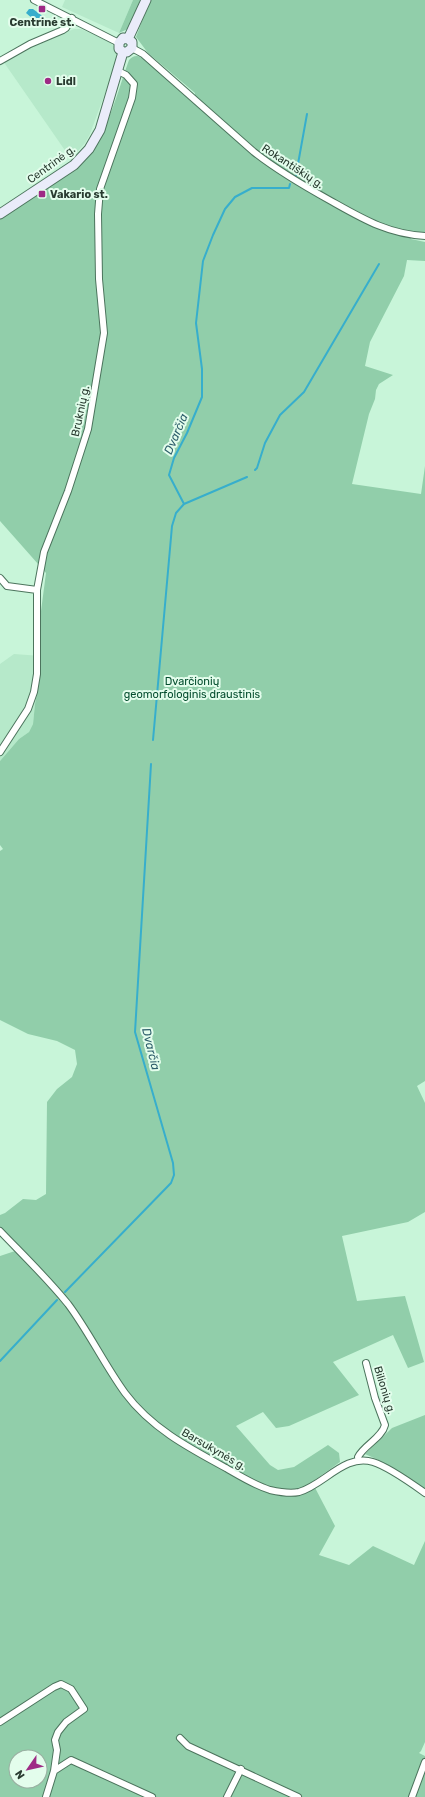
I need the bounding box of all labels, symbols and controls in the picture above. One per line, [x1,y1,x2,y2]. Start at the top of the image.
marker: Centrinė st. [37,4,47,14]
place label: Centrinė st. [10,16,74,29]
place label: Lidl [56,75,76,88]
marker: Lidl [43,76,53,86]
street label: Rokantiškių g. [259,142,326,191]
street label: Centrinė g. [25,143,78,186]
place label: Vakario st. [50,188,108,201]
marker: Vakario st. [37,189,47,199]
street label: Bruknių g. [69,384,92,438]
water label: Dvarčia [161,411,191,457]
park label: Dvarčionių geomorfologinis draustinis [124,675,261,701]
water label: Dvarčia [139,1026,163,1072]
street label: Bilionių g. [371,1365,398,1416]
street label: Barsukynės g. [179,1426,248,1473]
north arrow [8,1749,48,1789]
text: N [12,1767,28,1781]

